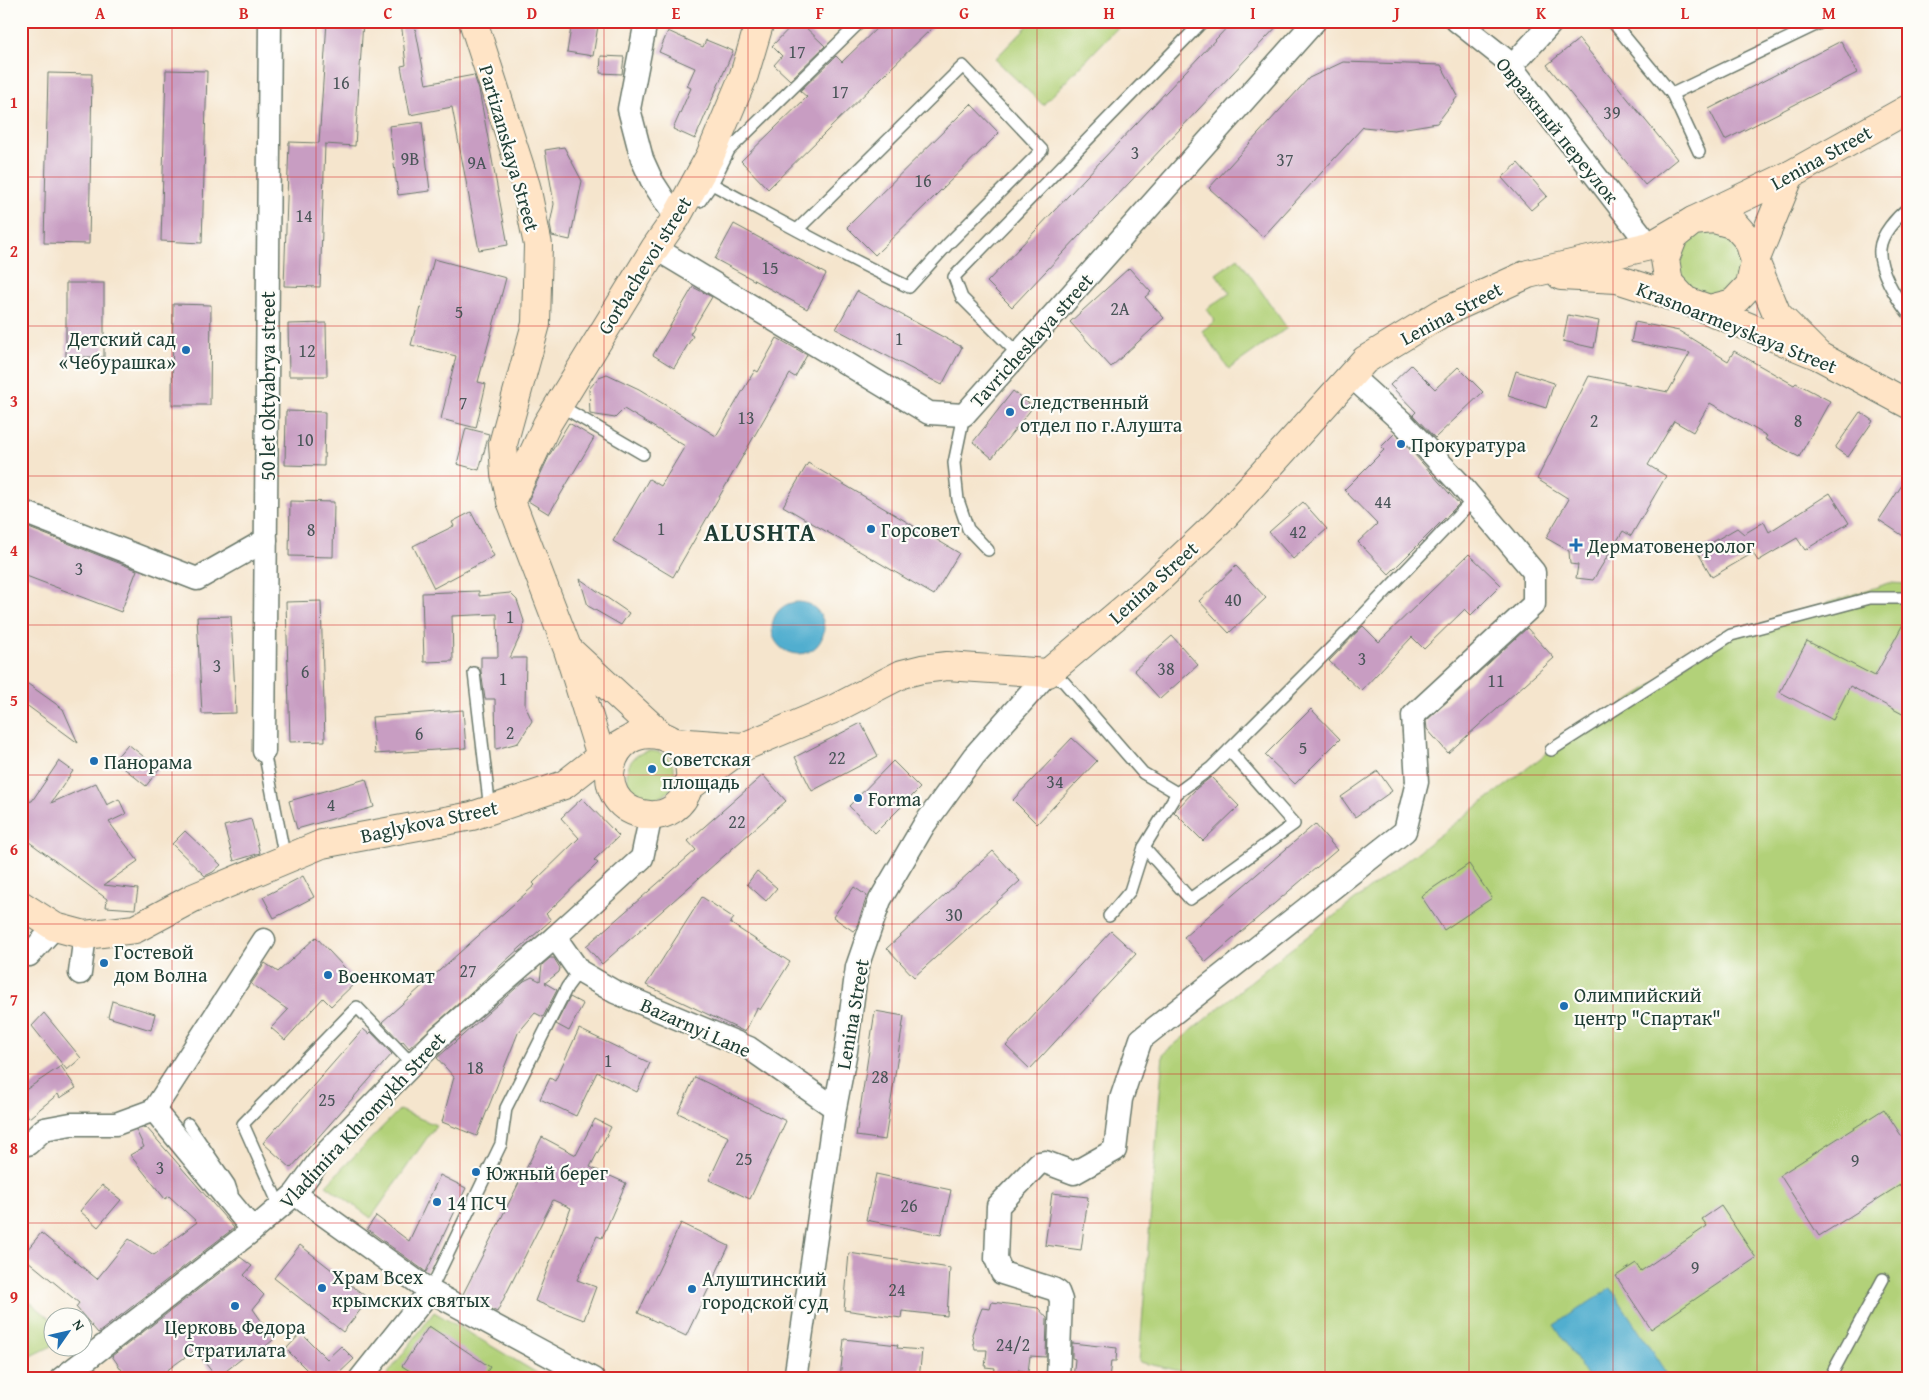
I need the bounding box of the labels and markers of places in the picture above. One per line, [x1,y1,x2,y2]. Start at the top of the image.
place label: Детский сад «Чебурашка» [59,324,176,376]
marker: Детский сад «Чебурашка» [180,344,192,356]
place label: Следственный отдел по г.Алушта [1020,387,1183,439]
marker: Следственный отдел по г.Алушта [1004,406,1016,418]
place label: Прокуратура [1411,430,1526,459]
marker: Прокуратура [1395,438,1407,450]
place label: Горсовет [881,515,960,544]
marker: Горсовет [865,523,877,535]
place label: Дерматовенеролог [1586,531,1755,560]
marker: Дерматовенеролог [1569,538,1583,552]
place label: Советская площадь [662,744,751,796]
place label: Панорама [104,747,193,776]
marker: Панорама [88,755,100,767]
marker: Советская площадь [646,763,658,775]
place label: Forma [868,784,922,813]
marker: Forma [852,792,864,804]
place label: Гостевой дом Волна [114,937,208,989]
marker: Гостевой дом Волна [98,957,110,969]
place label: Военкомат [338,961,435,990]
marker: Военкомат [322,969,334,981]
place label: Олимпийский центр "Спартак" [1574,980,1721,1032]
marker: Олимпийский центр "Спартак" [1558,1000,1570,1012]
place label: Южный берег [486,1158,608,1187]
marker: Южный берег [470,1166,482,1178]
place label: 14 ПСЧ [447,1188,507,1217]
marker: 14 ПСЧ [431,1196,443,1208]
place label: Храм Всех крымских святых [332,1262,491,1314]
place label: Алуштинский городской суд [702,1264,828,1316]
marker: Храм Всех крымских святых [316,1282,328,1294]
marker: Алуштинский городской суд [686,1283,698,1295]
marker: Церковь Федора Стратилата [229,1300,241,1312]
place label: Церковь Федора Стратилата [164,1312,306,1364]

